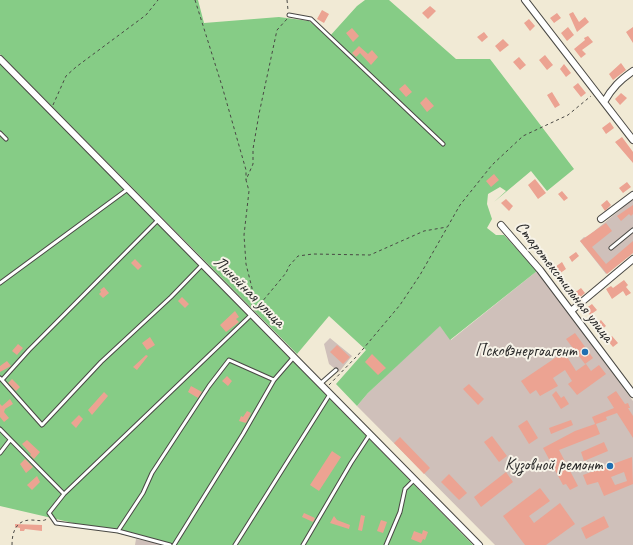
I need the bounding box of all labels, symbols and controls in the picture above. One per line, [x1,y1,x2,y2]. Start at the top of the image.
street label: Старотекстильная улица [510,217,618,347]
street label: Линейная улица [209,252,289,332]
place label: Псковэнергоагент [475,342,577,362]
marker: Псковэнергоагент [580,347,590,357]
place label: Кузовной ремонт [505,456,602,476]
marker: Кузовной ремонт [605,461,615,471]

